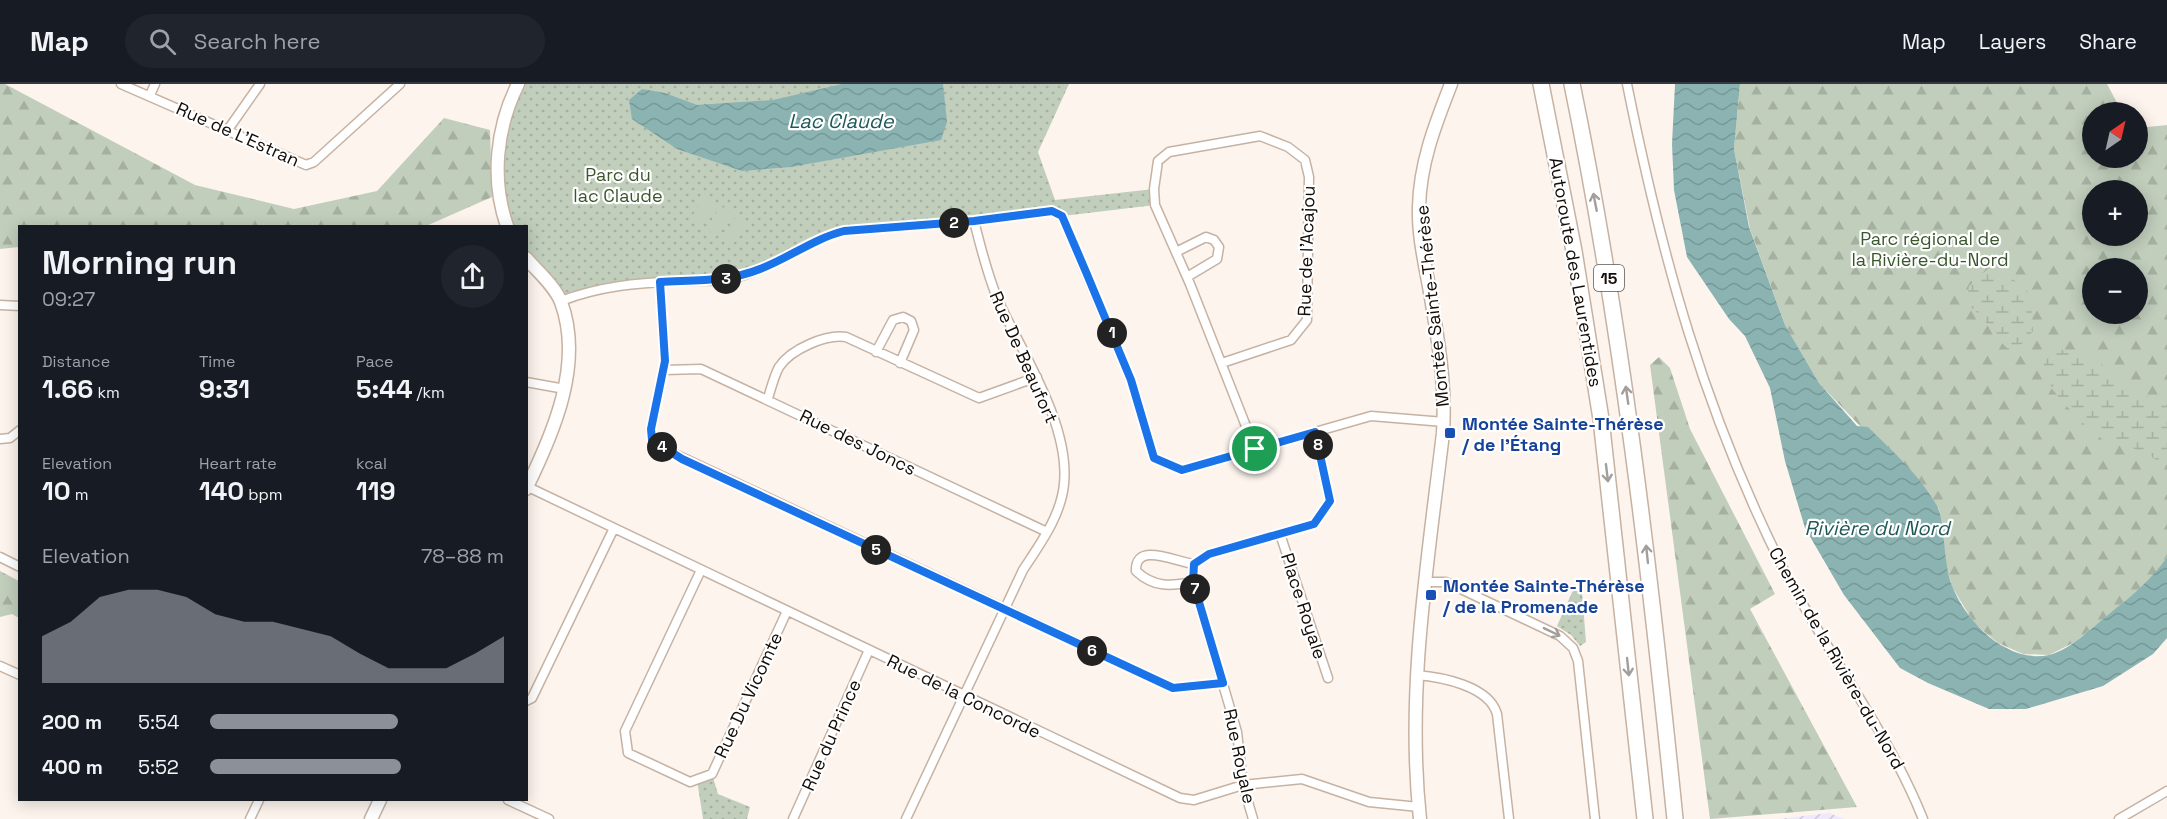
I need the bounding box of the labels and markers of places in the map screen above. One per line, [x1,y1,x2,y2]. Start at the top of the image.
pin: 2 [939,208,969,238]
pin: 3 [711,264,741,294]
pin: 1 [1097,318,1127,348]
place label: Montée Sainte-Thérèse / de l'Étang [1461,412,1664,456]
pin [1229,423,1280,474]
marker: Montée Sainte-Thérèse / de l'Étang [1443,426,1457,440]
pin: 8 [1303,430,1333,460]
pin: 4 [647,432,677,462]
pin: 5 [861,535,891,565]
pin: 7 [1180,574,1210,604]
place label: Montée Sainte-Thérèse / de la Promenade [1442,574,1645,618]
marker: Montée Sainte-Thérèse / de la Promenade [1424,588,1438,602]
pin: 6 [1077,636,1107,666]

